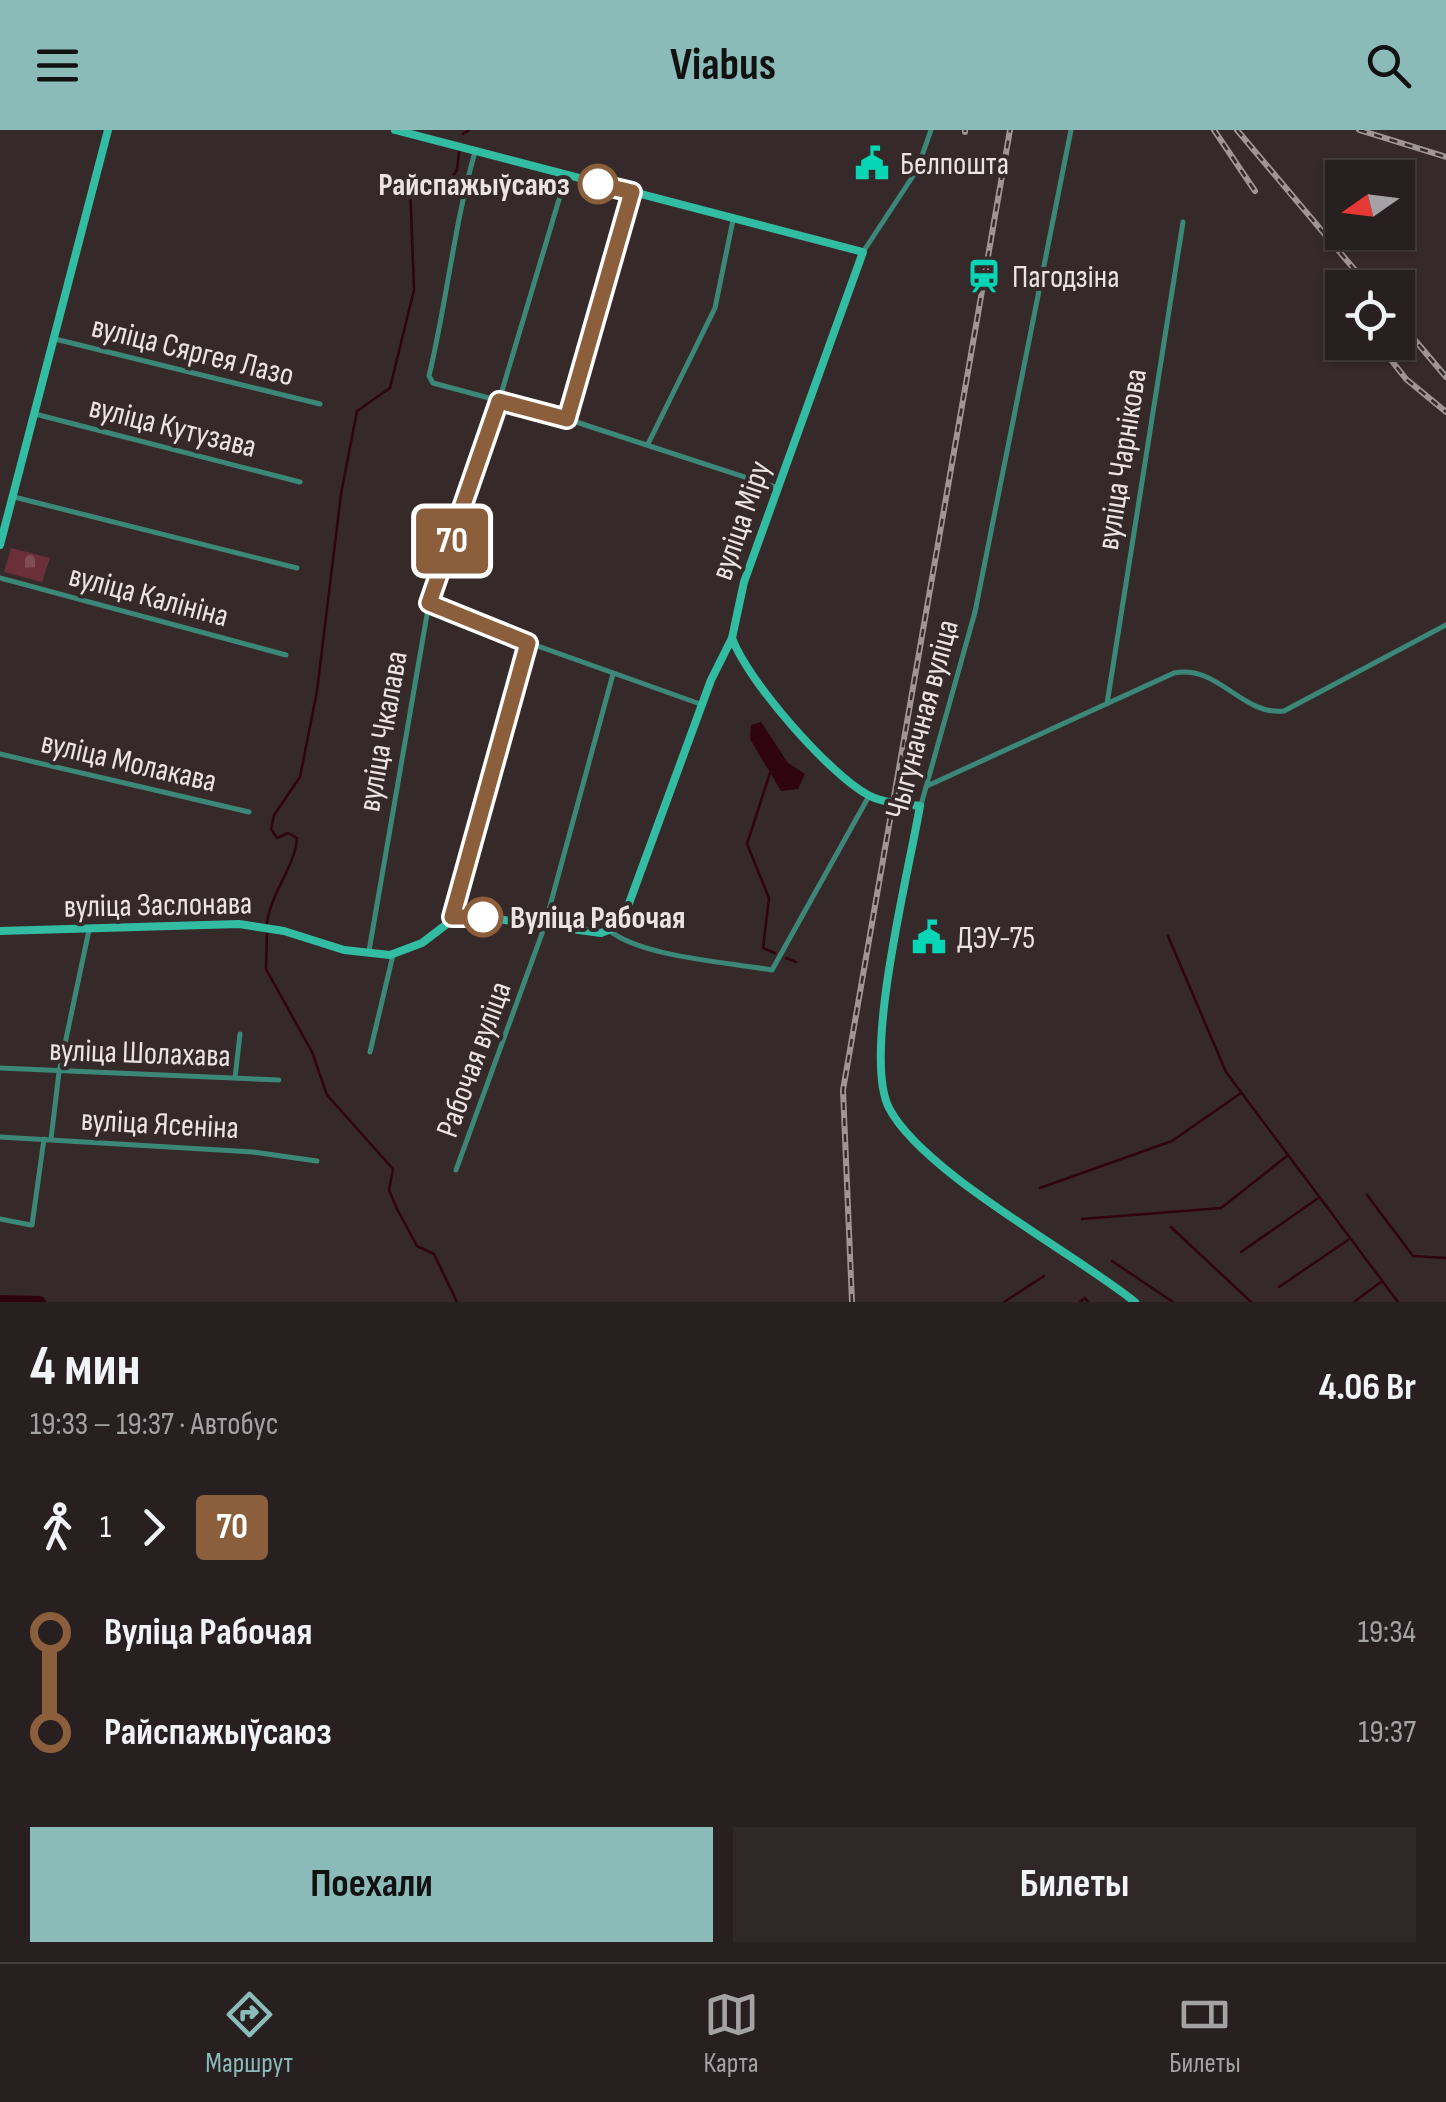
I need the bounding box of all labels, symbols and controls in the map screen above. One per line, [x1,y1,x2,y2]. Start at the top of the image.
icon: menu [30,38,85,93]
text: Viabus [670,38,776,93]
icon: search [1361,38,1416,93]
public building icon: Белпошта [853,144,891,182]
place label: Белпошта [900,145,1009,184]
north arrow [1325,160,1415,250]
map controls [1325,160,1415,360]
marker: Райспажыўсаюз [579,165,617,203]
place label: Райспажыўсаюз [378,166,570,205]
station icon: Пагодзіна [965,257,1003,295]
place label: Пагодзіна [1012,258,1120,297]
button: locate [1325,270,1415,360]
street label: вуліца Сяргея Лазо [87,307,298,395]
street label: вуліца Чарнікова [1089,366,1156,552]
street label: вуліца Кутузава [85,388,260,467]
street label: вуліца Міру [703,456,780,585]
line badge: 70 [407,508,497,574]
text: 70 [436,520,468,563]
street label: вуліца Калініна [65,556,233,636]
street label: Чыгуначная вуліца [877,615,968,823]
street label: вуліца Чкалава [350,648,417,814]
street label: вуліца Молакава [37,723,220,802]
street label: вуліца Заслонава [64,884,252,927]
marker: Вуліца Рабочая [464,898,502,936]
place label: Вуліца Рабочая [510,899,686,938]
public building icon: ДЭУ-75 [910,918,948,956]
place label: ДЭУ-75 [957,919,1035,958]
street label: Рабочая вуліца [428,976,521,1143]
street label: вуліца Шолахава [49,1031,231,1076]
street label: вуліца Ясеніна [80,1101,240,1148]
text: 4 мин [30,1334,141,1401]
text: 4.06 Br [1319,1365,1416,1410]
text: 19:33 – 19:37 · Автобус [30,1405,279,1444]
icon: walk [30,1500,85,1555]
icon: forward [126,1500,181,1555]
text: 70 [216,1506,248,1549]
text: 1 [100,1508,111,1547]
text: Вуліца Рабочая [104,1610,312,1655]
text: 19:34 [1358,1613,1416,1652]
text: Райспажыўсаюз [104,1710,332,1755]
text: 19:37 [1358,1713,1416,1752]
button: Поехали [30,1827,713,1942]
button: Билеты [733,1827,1416,1942]
tab: Маршрут [205,1987,293,2080]
tab: Карта [703,1987,759,2080]
tab: Билеты [1169,1987,1241,2080]

